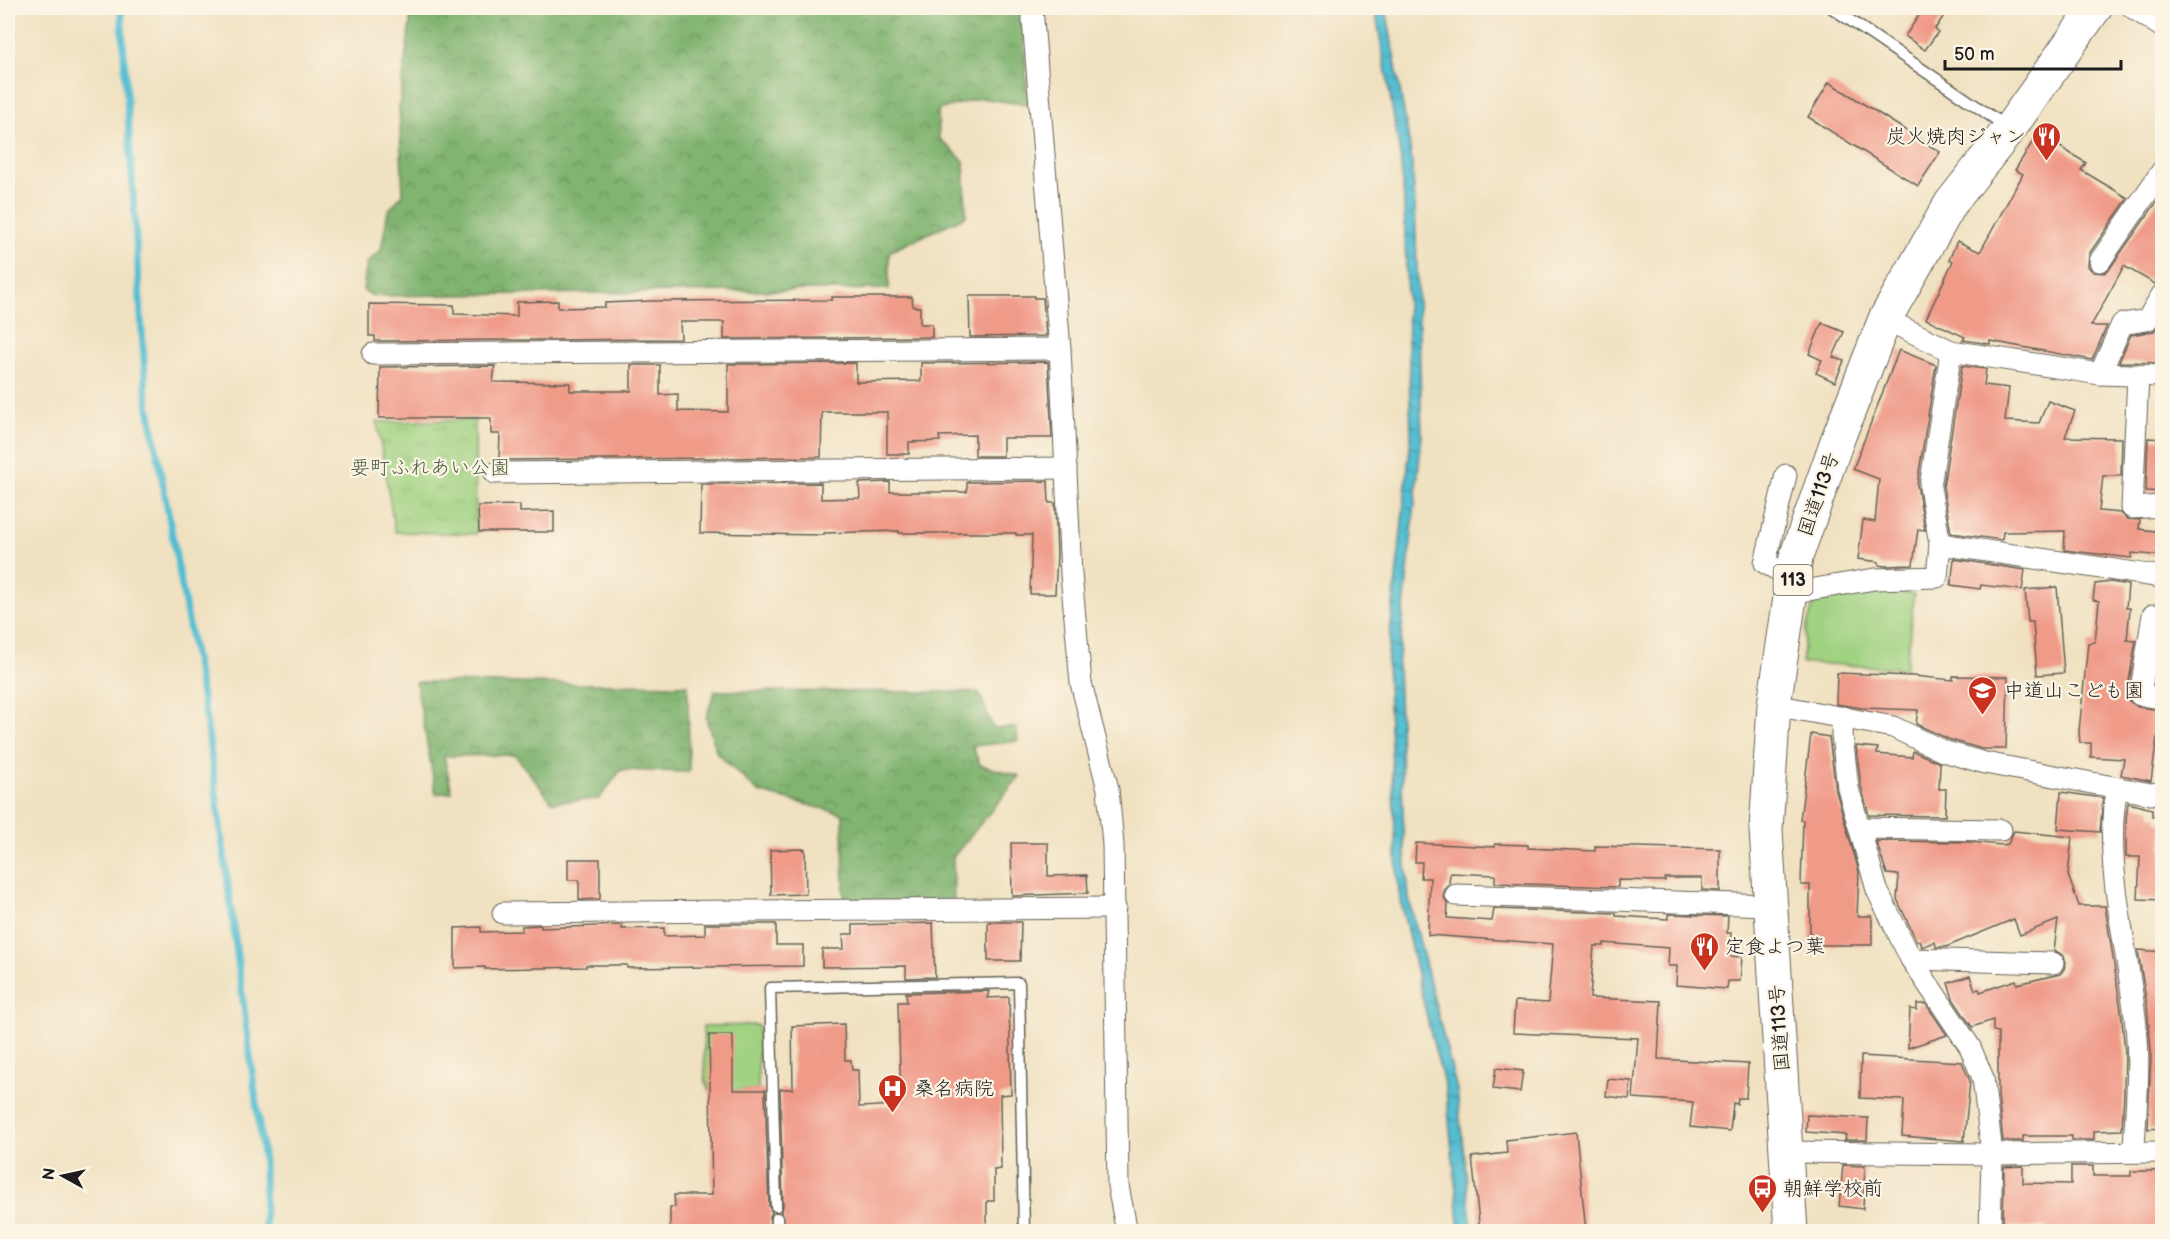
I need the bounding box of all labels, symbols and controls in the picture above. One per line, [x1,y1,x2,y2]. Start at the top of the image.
scale bar [1945,33,2120,71]
text: 50 m [1954,44,1995,65]
restaurant icon: 炭火焼肉ジャン [2031,120,2063,162]
place label: 炭火焼肉ジャン [1886,125,2026,149]
street label: 国道113号 [1793,449,1845,540]
park label: 要町ふれあい公園 [350,456,510,480]
road number: 113 [1774,565,1812,595]
school or university icon: 中道山こども園 [1967,674,1999,716]
place label: 中道山こども園 [2004,679,2144,703]
restaurant icon: 定食よつ葉 [1688,930,1720,972]
place label: 定食よつ葉 [1725,935,1825,959]
street label: 国道113号 [1765,983,1795,1073]
hospital icon: 桑名病院 [877,1072,909,1114]
place label: 桑名病院 [914,1077,994,1101]
north arrow [33,1146,93,1206]
text: N [39,1167,60,1181]
bus stop icon: 朝鮮学校前 [1746,1172,1778,1214]
place label: 朝鮮学校前 [1783,1177,1883,1201]

